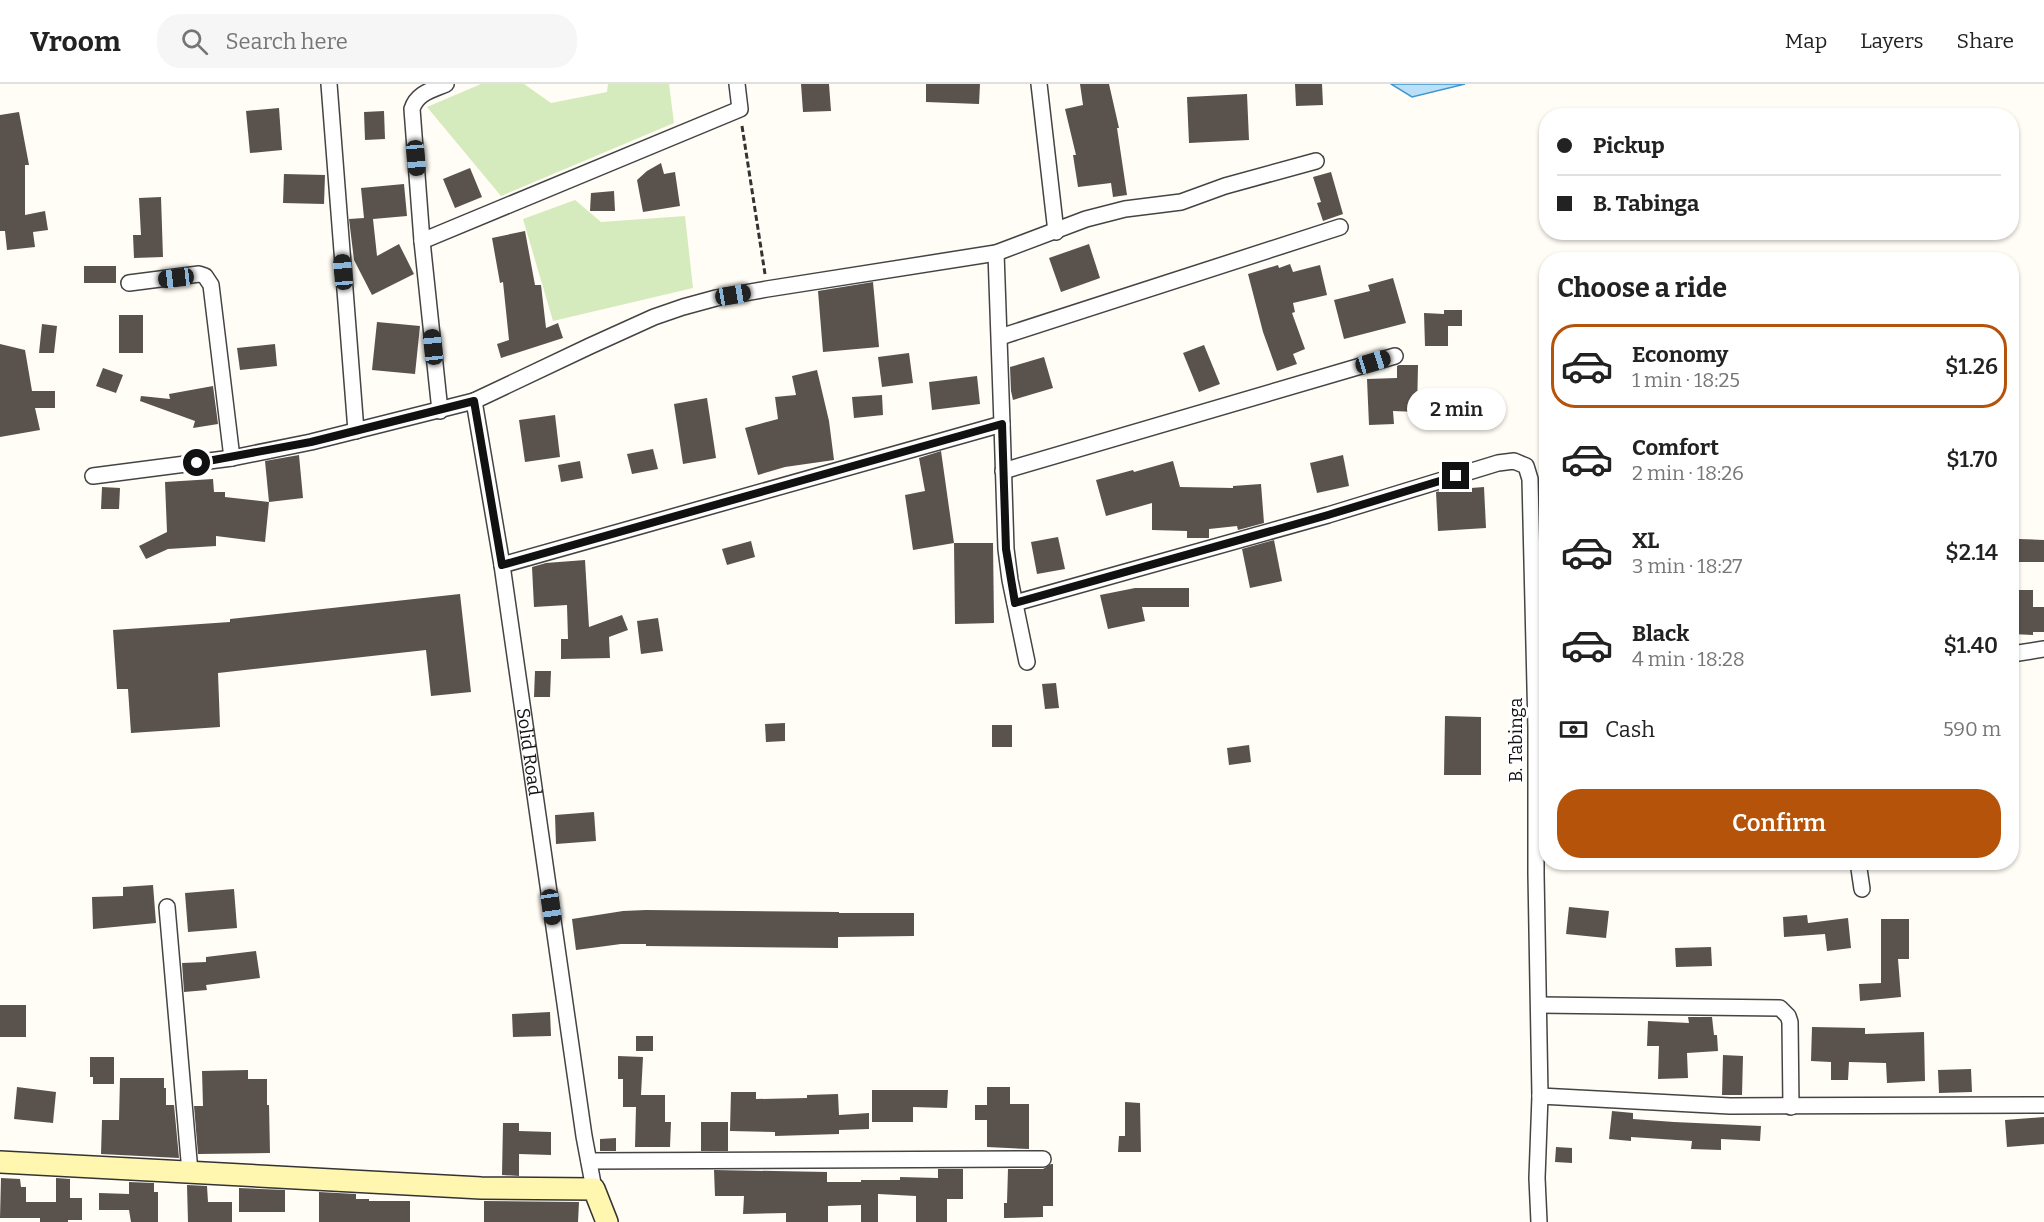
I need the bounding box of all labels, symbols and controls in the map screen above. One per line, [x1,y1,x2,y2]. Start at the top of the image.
search box [157,14,577,68]
text: Vroom [30,25,121,58]
icon: search [178,25,211,58]
text: Search here [226,28,348,55]
text: Map [1785,28,1827,54]
text: Layers [1860,28,1924,54]
text: Share [1957,28,2014,54]
text: Pickup [1593,132,1665,159]
car [405,139,427,177]
text: B. Tabinga [1593,190,1699,217]
car [332,253,354,291]
car [157,267,195,289]
text: Choose a ride [1557,272,1727,304]
car [714,283,752,307]
car [422,328,444,366]
icon: car [1560,339,1614,393]
text: Economy [1632,341,1728,368]
car [1353,348,1393,376]
text: $1.26 [1945,353,1998,380]
text: 1 min · 18:25 [1632,368,1740,392]
callout: 2 min [1406,389,1506,431]
text: 2 min [1430,397,1483,421]
icon: car [1560,432,1614,486]
text: Comfort [1632,434,1719,461]
text: $1.70 [1946,446,1998,473]
route start [183,449,210,476]
text: 2 min · 18:26 [1632,461,1744,485]
route end [1442,462,1469,489]
icon: car [1560,525,1614,579]
text: XL [1632,527,1659,554]
text: $2.14 [1945,539,1998,566]
text: 3 min · 18:27 [1632,554,1742,578]
icon: car [1560,618,1614,672]
text: Black [1632,620,1689,647]
text: $1.40 [1944,632,1998,659]
text: 4 min · 18:28 [1632,647,1745,671]
street label: B. Tabinga [1505,698,1527,782]
street label: Solid Road [512,707,546,797]
icon: cash [1557,713,1590,746]
text: Cash [1605,716,1655,743]
text: 590 m [1943,717,2001,741]
button: Confirm [1557,789,2001,858]
car [540,888,562,926]

